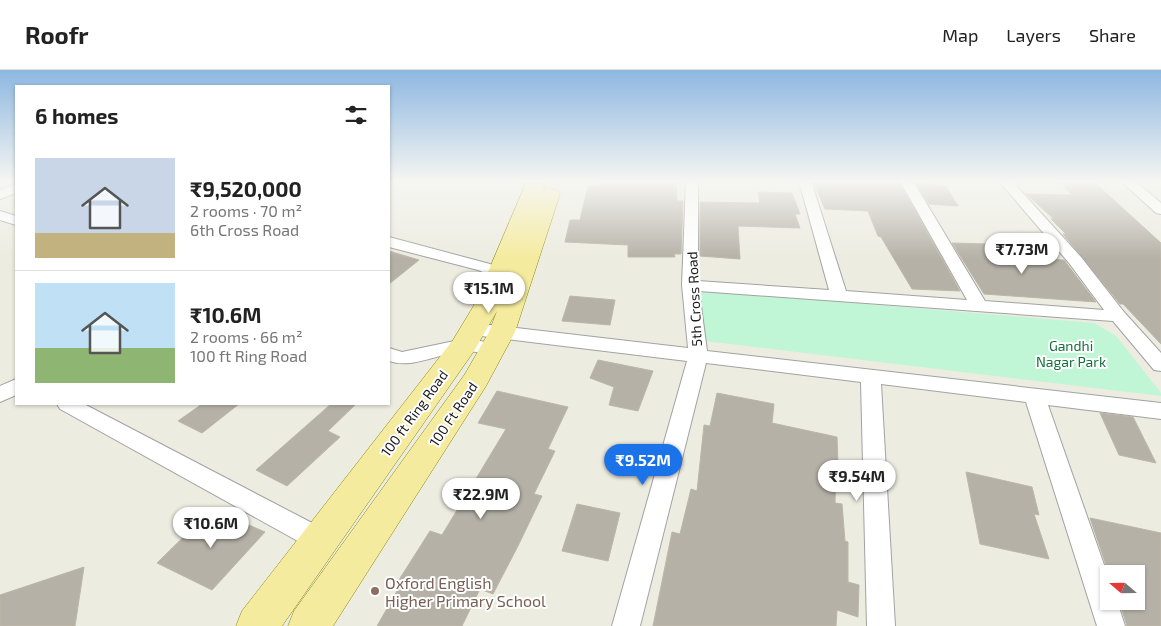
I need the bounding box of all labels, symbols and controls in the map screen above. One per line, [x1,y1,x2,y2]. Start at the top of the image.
text: Roofr [25,20,89,49]
text: Map [942,24,978,46]
text: Layers [1006,24,1061,46]
text: Share [1089,24,1136,46]
icon: filters [342,101,370,129]
text: 6 homes [35,103,118,128]
text: ₹9,520,000 [190,176,302,201]
icon: home [75,178,135,238]
text: 2 rooms · 70 m² [190,201,302,220]
text: 6th Cross Road [190,220,299,239]
pin: ₹7.73M [981,232,1063,275]
text: ₹7.73M [996,239,1048,258]
street label: 5th Cross Road [683,251,705,347]
pin: ₹15.1M [448,272,530,314]
text: ₹15.1M [464,278,514,297]
text: ₹10.6M [190,302,261,327]
icon: home [75,303,135,363]
text: 2 rooms · 66 m² [190,327,303,346]
park label: Gandhi Nagar Park [1036,337,1106,370]
text: 100 ft Ring Road [190,346,307,365]
street label: 100 ft Ring Road [377,367,451,459]
street label: 100 Ft Road [425,379,481,449]
pin: ₹9.52M [602,444,684,486]
text: ₹9.52M [615,450,671,469]
pin: ₹9.54M [816,460,898,502]
text: ₹9.54M [829,466,885,485]
pin: ₹22.9M [440,478,522,520]
text: ₹22.9M [453,484,509,503]
pin: ₹10.6M [170,506,252,549]
text: ₹10.6M [184,513,238,532]
north arrow [1100,565,1145,610]
map controls [1100,565,1145,610]
place label: Oxford English Higher Primary School [385,573,546,610]
marker: Oxford English Higher Primary School [369,585,381,597]

